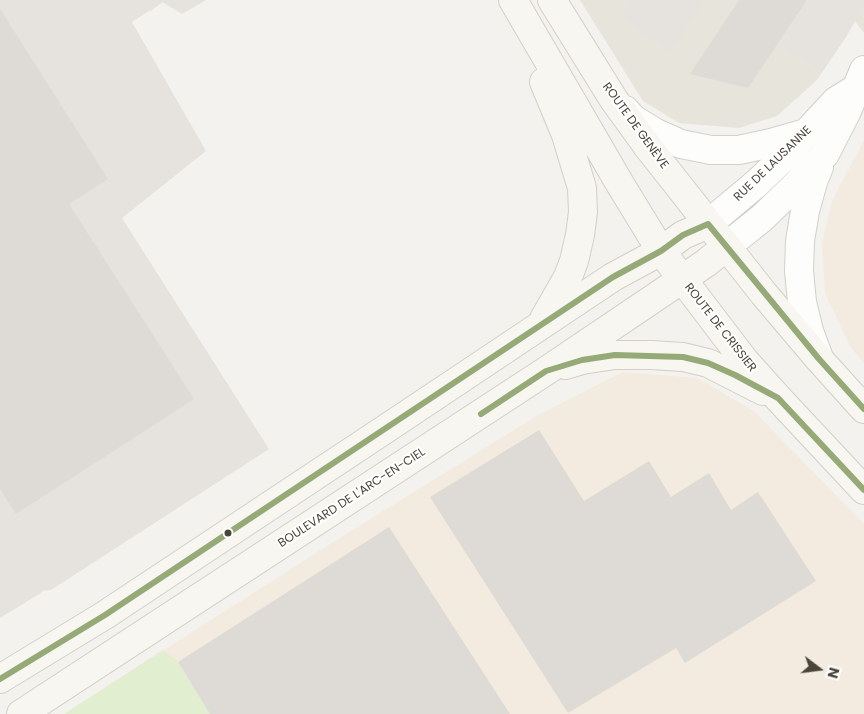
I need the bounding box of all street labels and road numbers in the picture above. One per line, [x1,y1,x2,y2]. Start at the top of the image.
street label: ROUTE DE GENÈVE [599,80,671,172]
street label: RUE DE LAUSANNE [731,123,815,205]
street label: ROUTE DE CRISSIER [681,281,759,375]
street label: BOULEVARD DE L'ARC-EN-CIEL [276,445,428,551]

